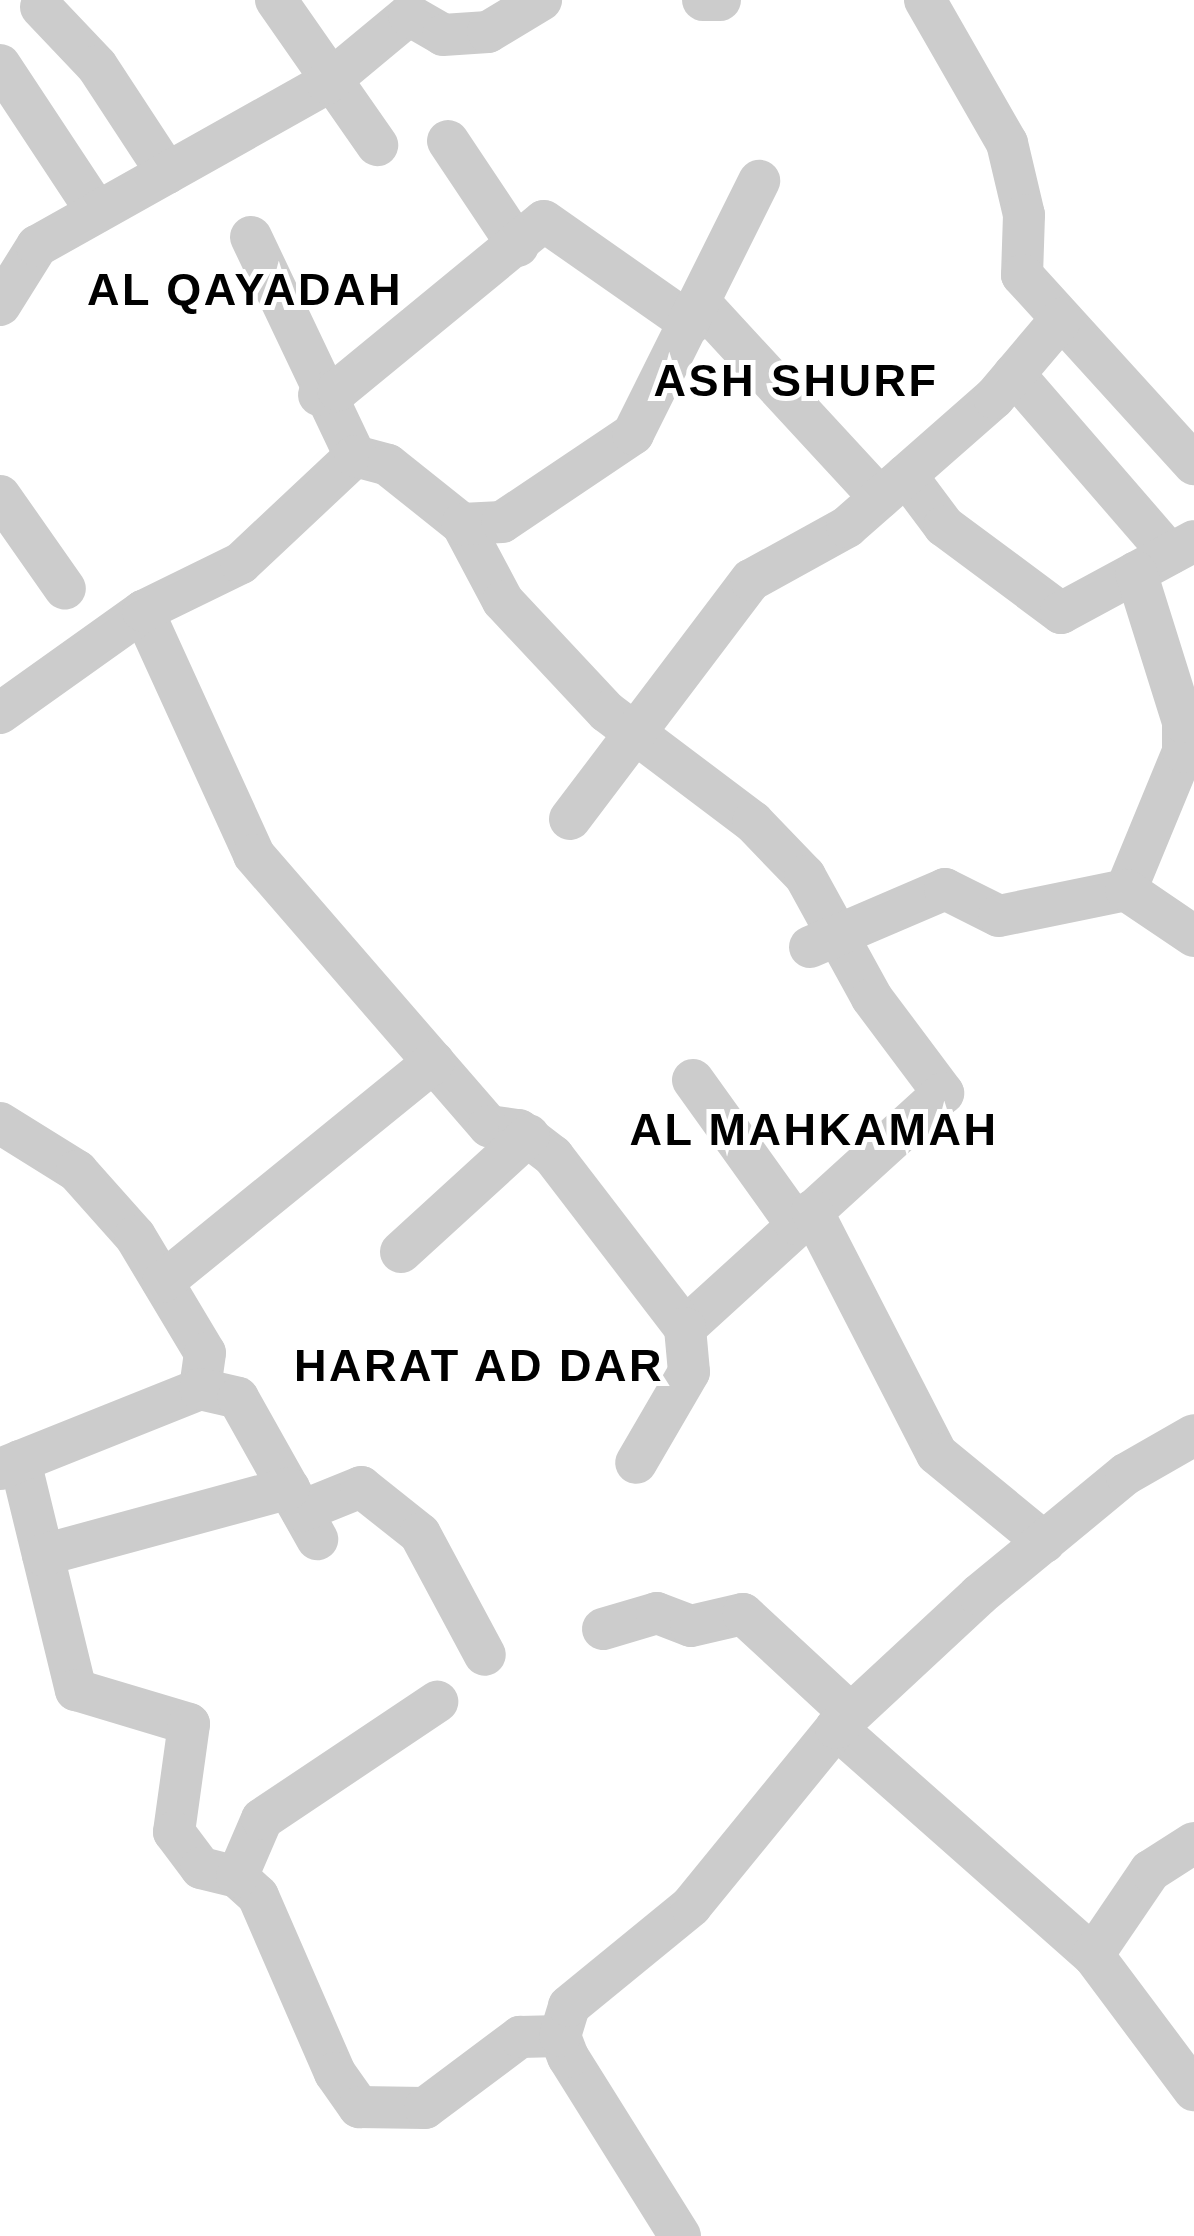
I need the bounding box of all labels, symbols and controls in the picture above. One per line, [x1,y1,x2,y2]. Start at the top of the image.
district label: AL QAYADAH [87,263,403,317]
district label: ASH SHURF [653,354,939,408]
district label: AL MAHKAMAH [629,1103,999,1157]
district label: HARAT AD DAR [293,1339,665,1393]

